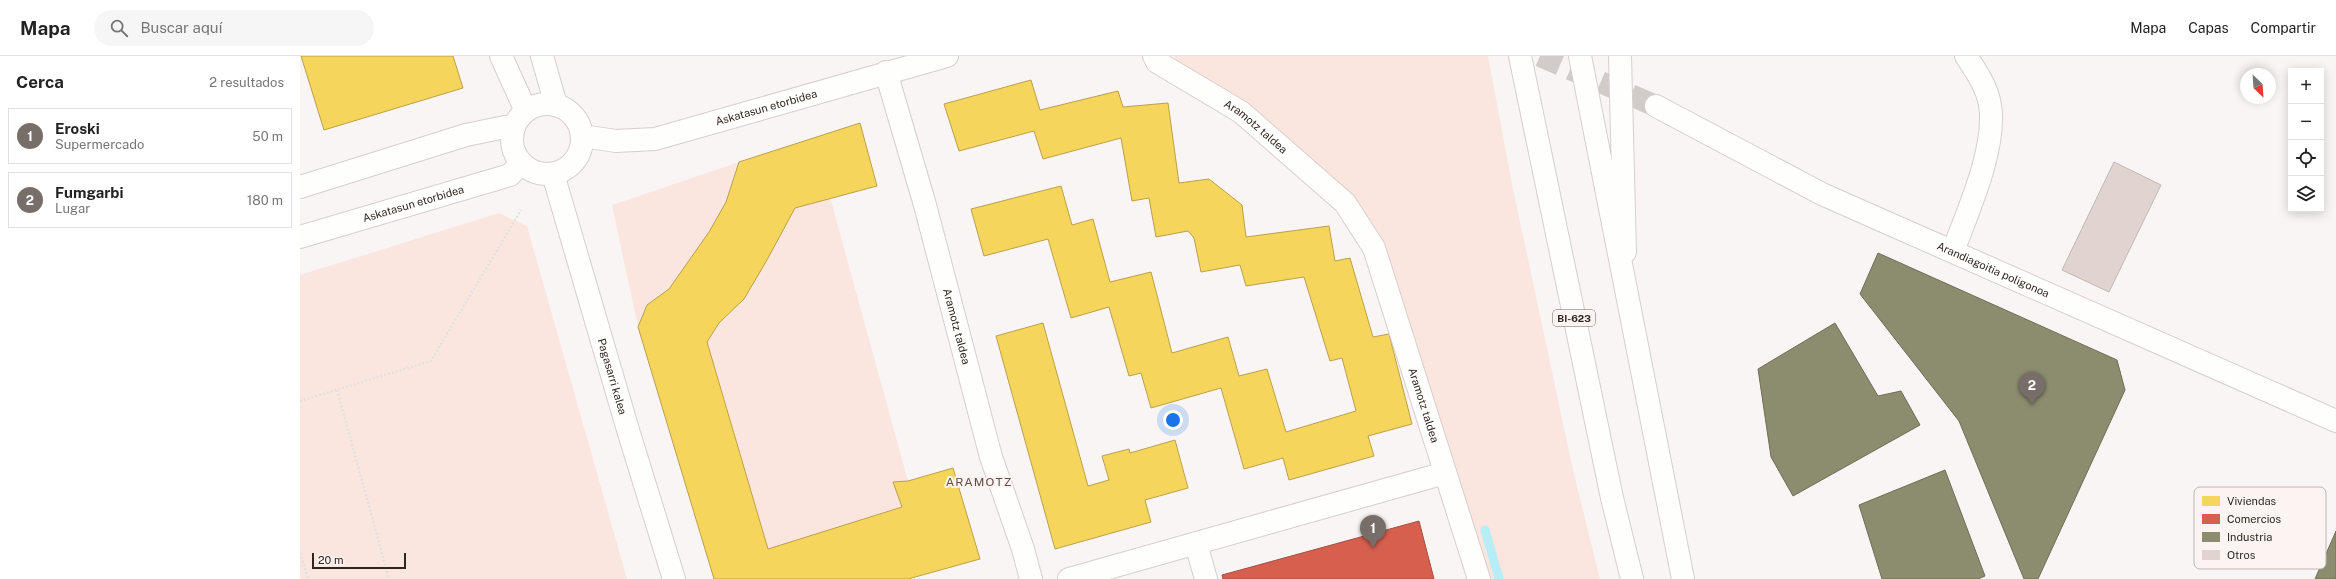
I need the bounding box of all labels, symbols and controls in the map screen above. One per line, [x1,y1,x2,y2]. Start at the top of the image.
search box [94,10,374,46]
text: Mapa [20,17,70,39]
icon: search [108,17,130,39]
text: Buscar aquí [140,19,222,36]
text: Mapa [2130,20,2166,36]
text: Capas [2188,20,2229,36]
text: Compartir [2251,20,2316,36]
north arrow [2240,68,2276,104]
map controls [2288,68,2324,212]
button: + [2288,68,2324,104]
text: Cerca [16,72,64,92]
text: 2 resultados [209,75,284,90]
street label: Askatasun etorbidea [714,87,818,128]
street label: Aramotz taldea [1222,97,1290,156]
button: − [2288,104,2324,140]
text: Eroski [55,120,100,137]
text: 1 [27,129,33,144]
text: 50 m [252,129,283,144]
text: Supermercado [55,137,144,152]
button: locate [2288,140,2324,176]
button: layers [2288,176,2324,212]
street label: Askatasun etorbidea [361,183,465,224]
text: Fumgarbi [55,184,123,201]
text: 2 [26,193,34,208]
text: 180 m [247,193,283,208]
text: Lugar [55,201,90,216]
street label: Arandiagoitia poligonoa [1935,240,2051,300]
street label: Aramotz taldea [941,287,972,366]
road number: BI-623 [1553,310,1595,326]
street label: Pagasarri kalea [595,337,629,416]
street label: Aramotz taldea [1406,366,1441,444]
pin: 2 [2019,372,2045,405]
your location [1163,410,1183,430]
district label: ARAMOTZ [946,475,1012,489]
legend [2194,487,2326,569]
text: Viviendas [2227,495,2277,507]
text: Comercios [2227,513,2282,525]
pin: 1 [1360,515,1386,548]
text: Industria [2227,531,2272,543]
text: Otros [2227,549,2256,561]
scale bar [312,551,406,570]
text: 20 m [318,554,343,566]

